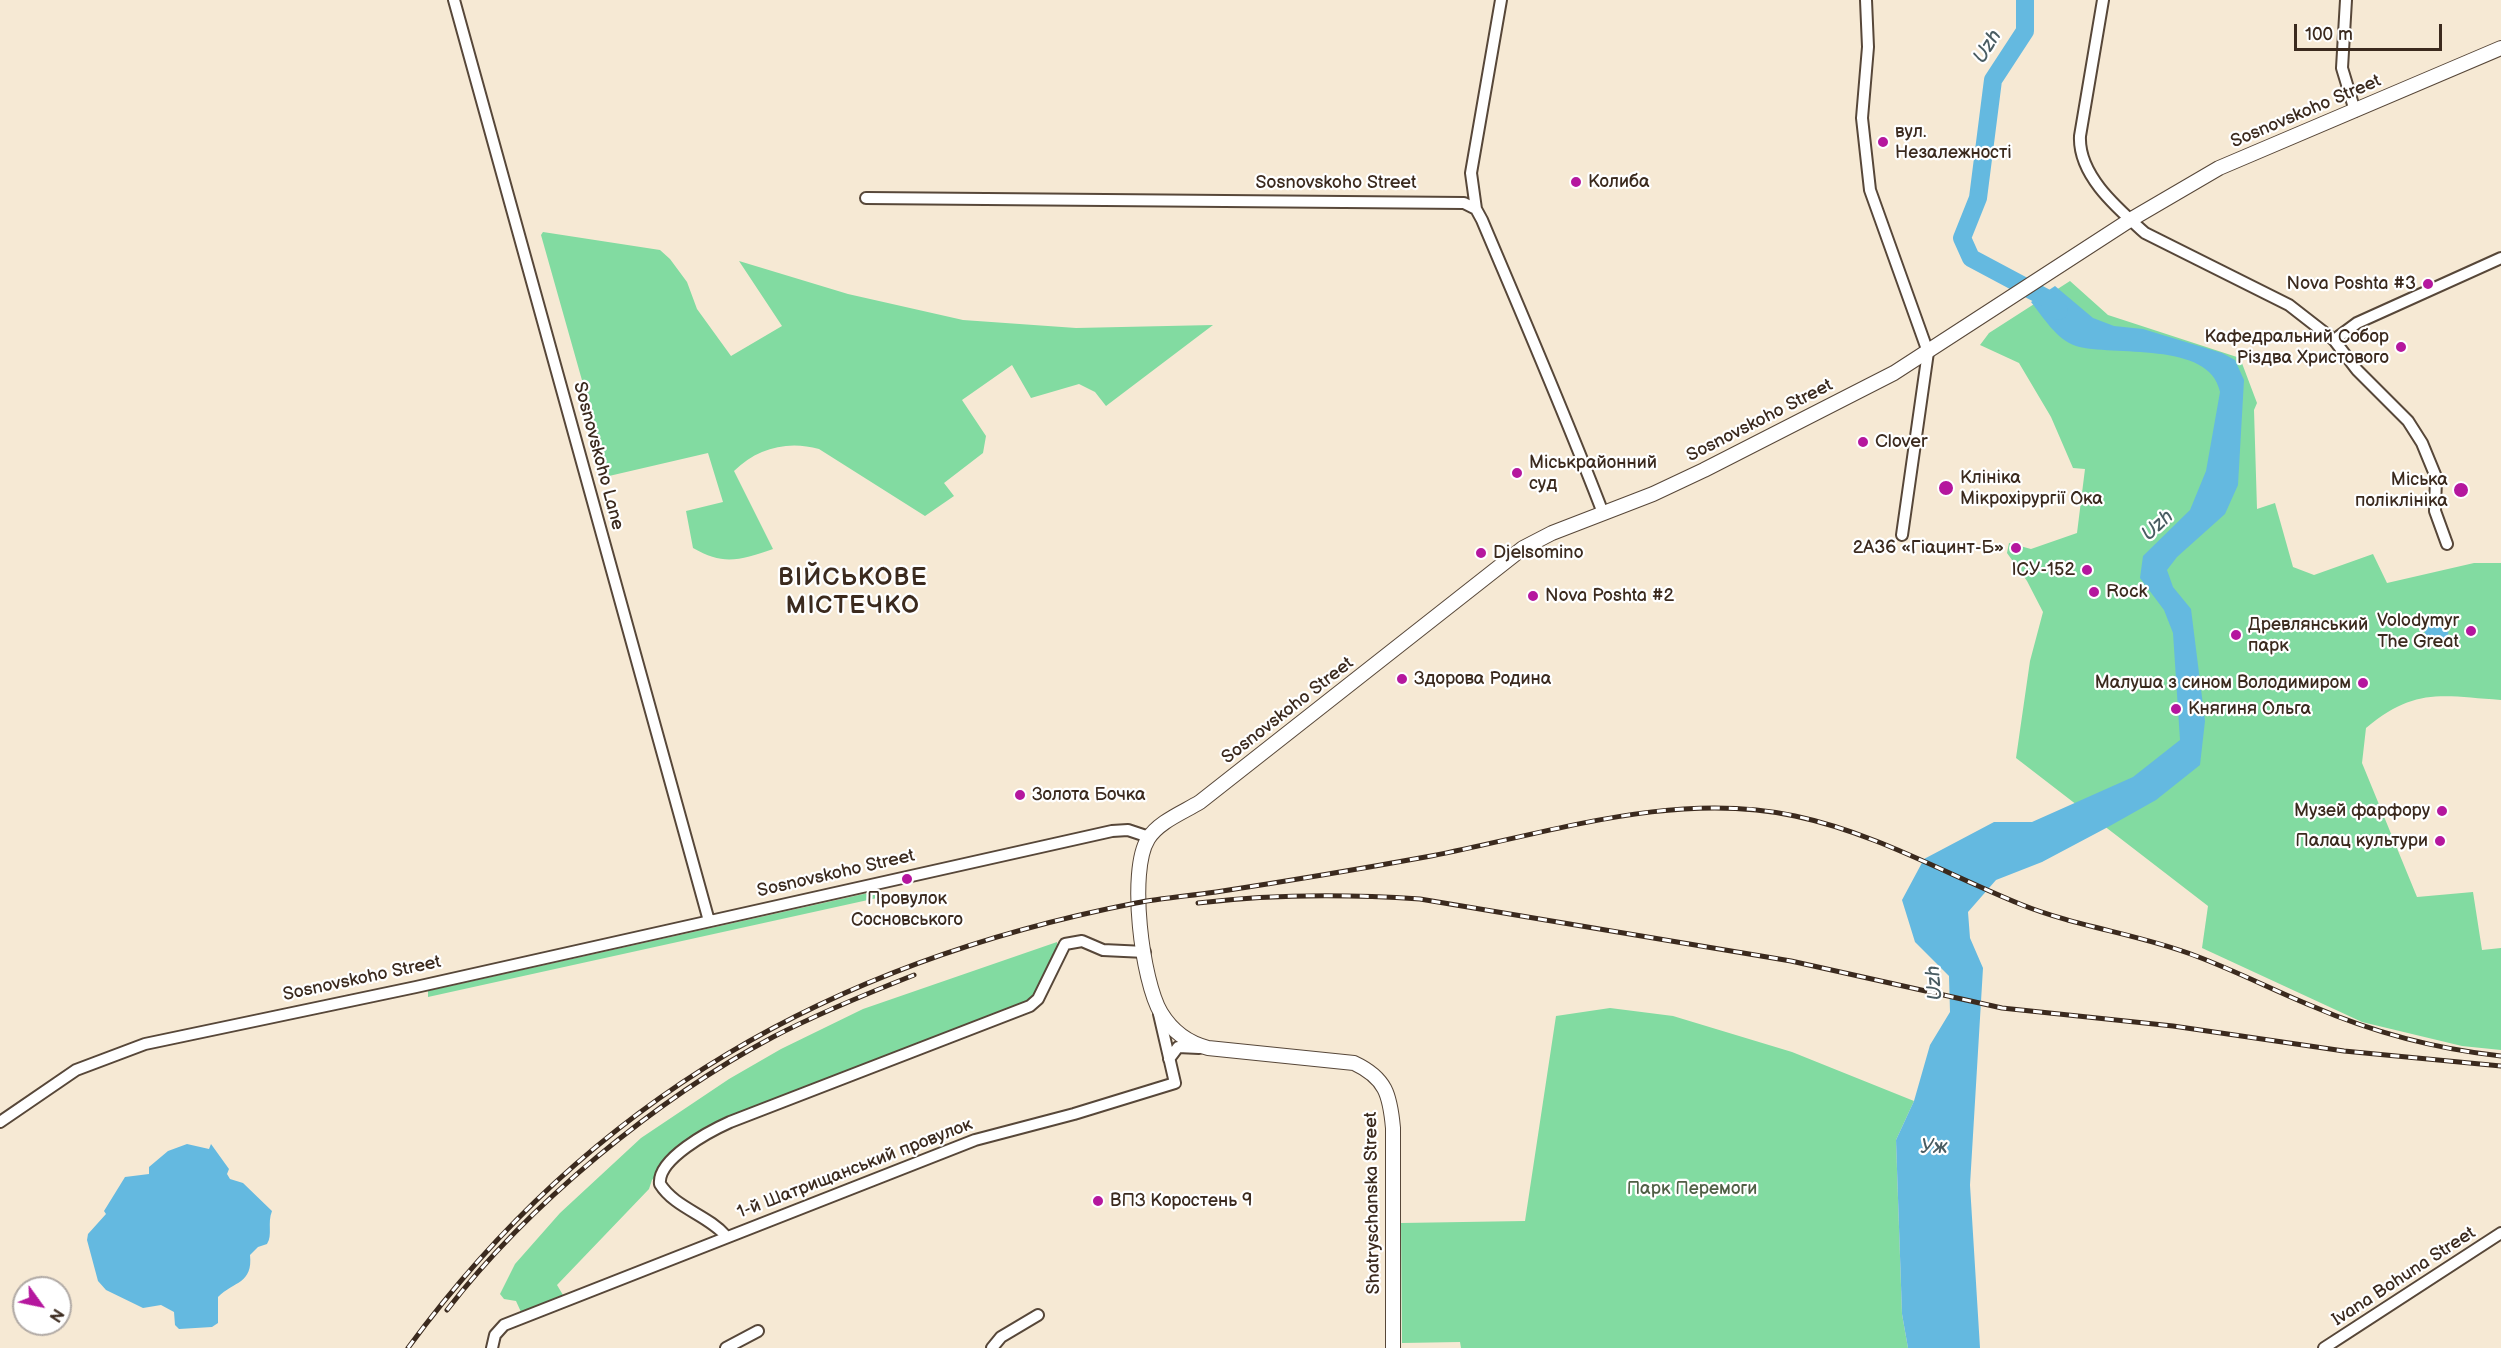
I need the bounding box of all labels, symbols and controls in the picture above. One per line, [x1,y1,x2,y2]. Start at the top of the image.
scale bar [2297,12,2446,50]
text: 100 m [2305,24,2353,45]
water label: Uzh [1969,26,2007,68]
street label: Sosnovskoho Street [2228,71,2384,153]
place label: вул. Незалежності [1895,121,2012,164]
marker: вул. Незалежності [1876,135,1890,149]
place label: Колиба [1588,171,1650,193]
street label: Sosnovskoho Street [1255,172,1417,194]
marker: Колиба [1569,175,1583,189]
place label: Nova Poshta #3 [2286,273,2416,295]
marker: Nova Poshta #3 [2421,277,2435,291]
place label: Кафедральний Собор Різдва Христового [2204,326,2389,368]
marker: Кафедральний Собор Різдва Христового [2394,340,2408,354]
street label: Sosnovskoho Street [1683,375,1837,467]
street label: Sosnovskoho Lane [568,380,628,532]
place label: Clover [1875,431,1927,453]
marker: Clover [1856,435,1870,449]
place label: Міськрайонний суд [1529,452,1657,494]
marker: Міськрайонний суд [1510,466,1524,480]
place label: Клініка Мікрохірургії Ока [1960,467,2103,510]
place label: Міська поліклініка [2355,469,2448,512]
marker: Клініка Мікрохірургії Ока [1937,479,1955,497]
marker: Міська поліклініка [2452,481,2470,499]
water label: Uzh [2137,505,2179,547]
place label: 2А36 «Гіацинт-Б» [1853,537,2004,559]
marker: 2А36 «Гіацинт-Б» [2009,541,2023,555]
place label: Djelsomino [1493,542,1584,564]
marker: Djelsomino [1474,546,1488,560]
place label: ІСУ-152 [2012,559,2075,581]
marker: ІСУ-152 [2080,563,2094,577]
district label: ВІЙСЬКОВЕ МІСТЕЧКО [778,565,928,621]
place label: Rock [2106,581,2147,603]
place label: Nova Poshta #2 [1545,585,1674,607]
marker: Rock [2087,585,2101,599]
marker: Nova Poshta #2 [1526,589,1540,603]
place label: Volodymyr The Great [2377,610,2459,652]
place label: Древлянський парк [2248,614,2368,656]
marker: Volodymyr The Great [2464,624,2478,638]
marker: Древлянський парк [2229,628,2243,642]
street label: Sosnovskoho Street [1218,653,1358,769]
place label: Здорова Родина [1414,668,1551,690]
marker: Здорова Родина [1395,672,1409,686]
place label: Малуша з сином Володимиром [2095,672,2351,694]
marker: Малуша з сином Володимиром [2356,676,2370,690]
place label: Княгиня Ольга [2188,698,2311,720]
marker: Княгиня Ольга [2169,702,2183,716]
place label: Золота Бочка [1032,784,1146,806]
marker: Золота Бочка [1013,788,1027,802]
place label: Музей фарфору [2294,800,2430,822]
marker: Музей фарфору [2435,804,2449,818]
place label: Палац культури [2295,830,2428,852]
marker: Палац культури [2433,834,2447,848]
street label: Sosnovskoho Street [755,845,917,903]
marker: Провулок Сосновського [900,872,914,886]
place label: Провулок Сосновського [851,888,963,930]
street label: Sosnovskoho Street [281,952,443,1006]
water label: Uzh [1922,965,1948,1001]
street label: Shatryschanska Street [1361,1112,1385,1294]
street label: 1-й Шатрищанський провулок [734,1114,976,1224]
water label: Уж [1921,1136,1947,1160]
park label: Парк Перемоги [1627,1178,1757,1200]
place label: ВПЗ Коростень 9 [1110,1190,1252,1212]
marker: ВПЗ Коростень 9 [1091,1194,1105,1208]
street label: Ivana Bohuna Street [2328,1223,2480,1331]
north arrow [12,1276,72,1336]
text: N [45,1305,67,1325]

